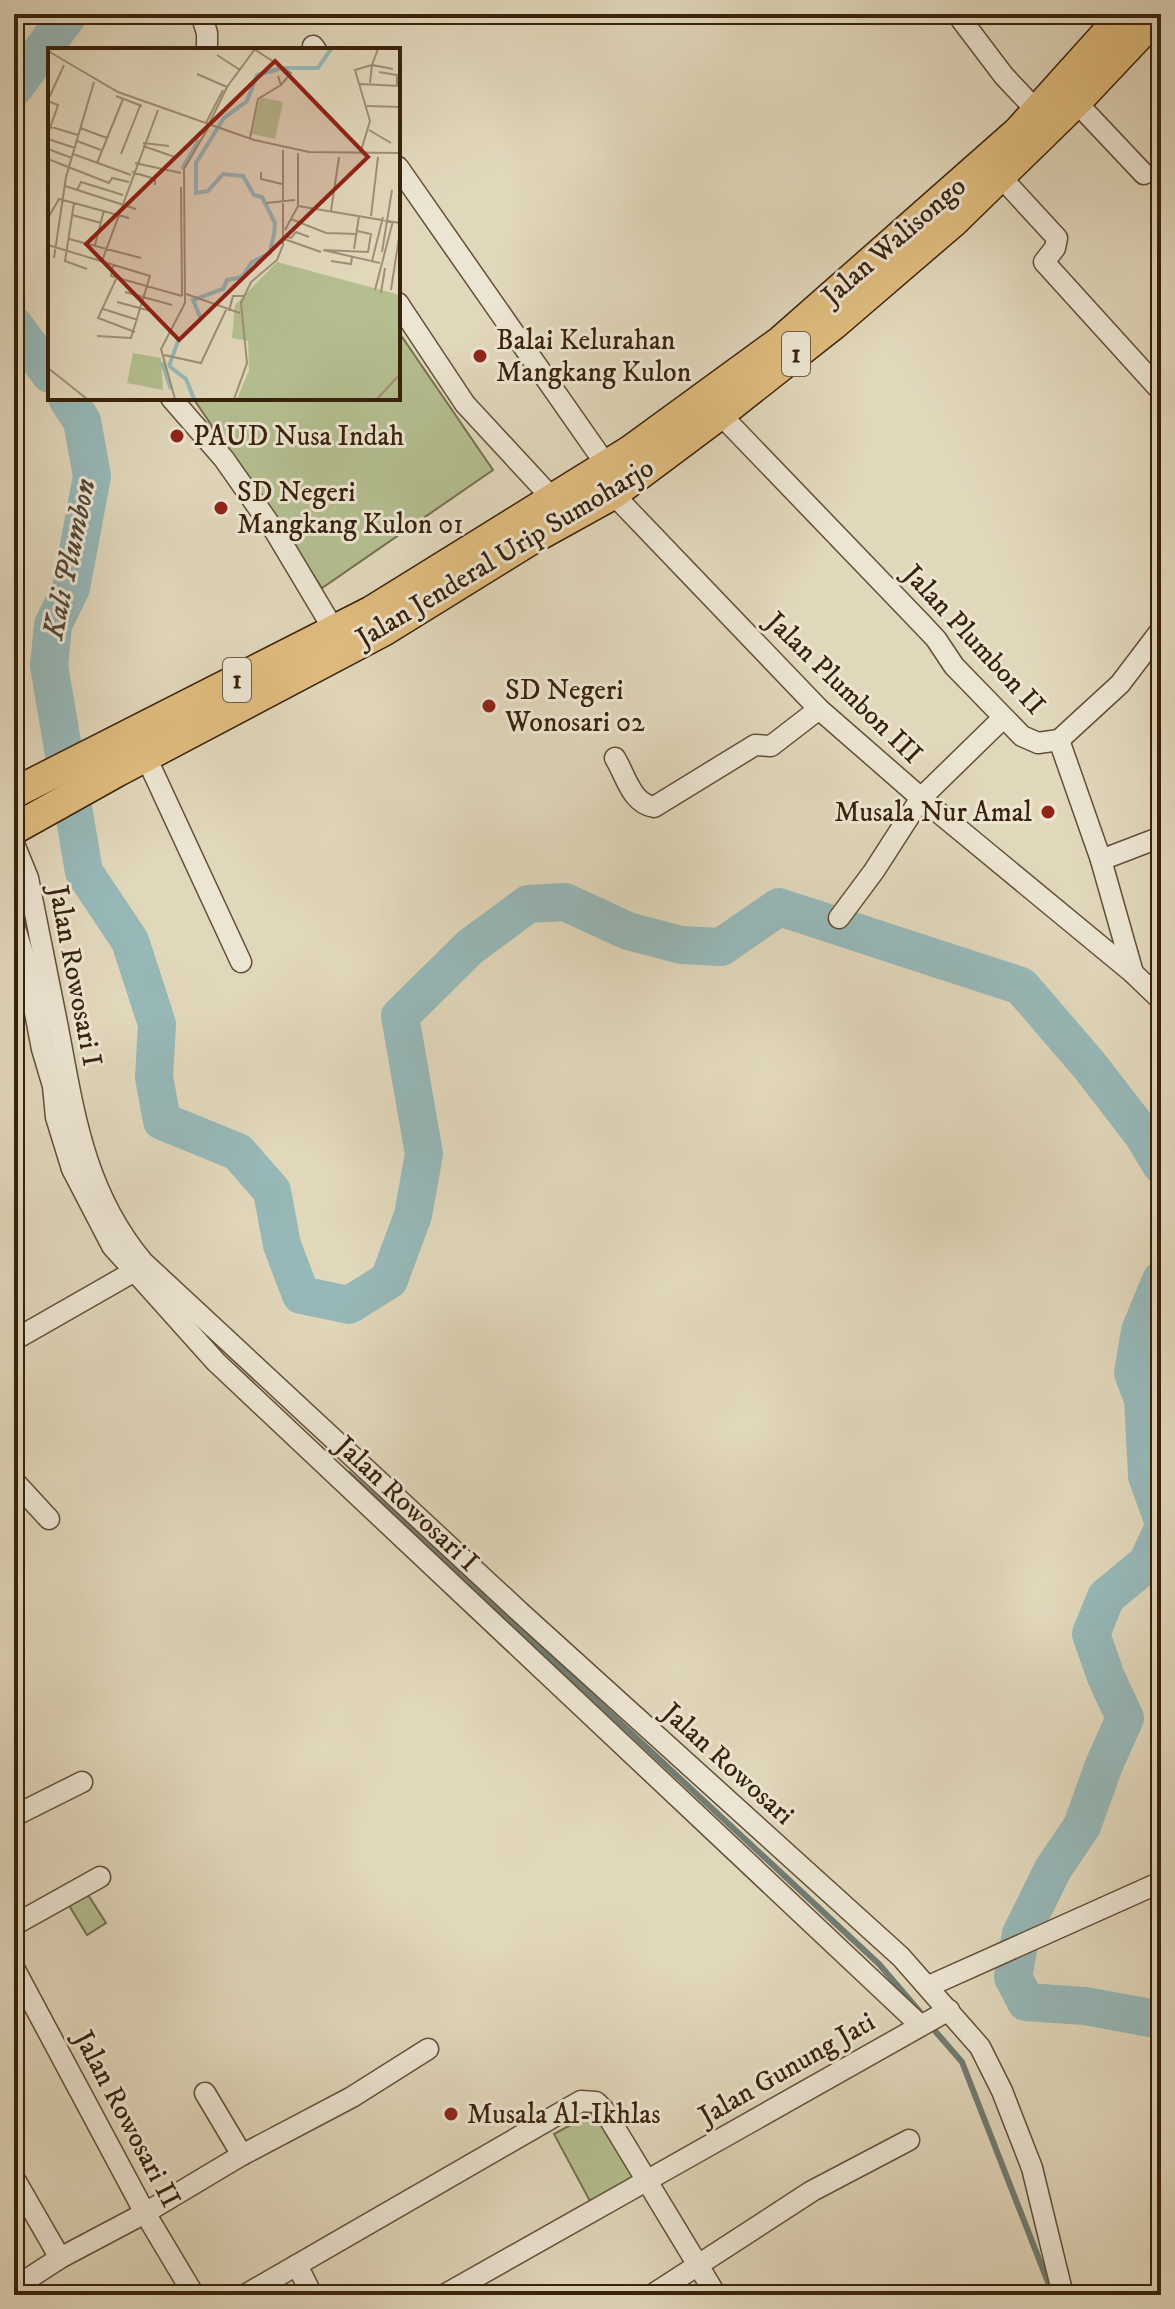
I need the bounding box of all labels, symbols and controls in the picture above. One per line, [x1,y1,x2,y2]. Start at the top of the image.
inset map [48,48,400,400]
street label: Jalan Walisongo [812,169,973,315]
place label: Balai Kelurahan Mangkang Kulon [496,323,692,390]
road number: 1 [782,332,810,376]
marker: Balai Kelurahan Mangkang Kulon [471,347,489,365]
place label: PAUD Nusa Indah [193,419,404,454]
marker: PAUD Nusa Indah [168,427,186,445]
street label: Jalan Jenderal Urip Sumoharjo [347,450,660,657]
place label: SD Negeri Mangkang Kulon 01 [237,475,464,542]
water label: Kali Plumbon [35,476,105,643]
marker: SD Negeri Mangkang Kulon 01 [212,499,230,517]
street label: Jalan Plumbon II [893,555,1053,722]
street label: Jalan Plumbon III [756,602,930,772]
road number: 1 [223,658,251,702]
place label: SD Negeri Wonosari 02 [504,673,645,740]
marker: SD Negeri Wonosari 02 [480,697,498,715]
place label: Musala Nur Amal [834,795,1033,830]
marker: Musala Nur Amal [1039,803,1057,821]
street label: Jalan Rowosari I [40,880,110,1069]
street label: Jalan Rowosari I [326,1427,486,1579]
street label: Jalan Rowosari [652,1693,801,1833]
street label: Jalan Gunung Jati [690,2004,881,2135]
street label: Jalan Rowosari II [64,2022,188,2213]
place label: Musala Al-Ikhlas [467,2097,661,2132]
marker: Musala Al-Ikhlas [442,2105,460,2123]

